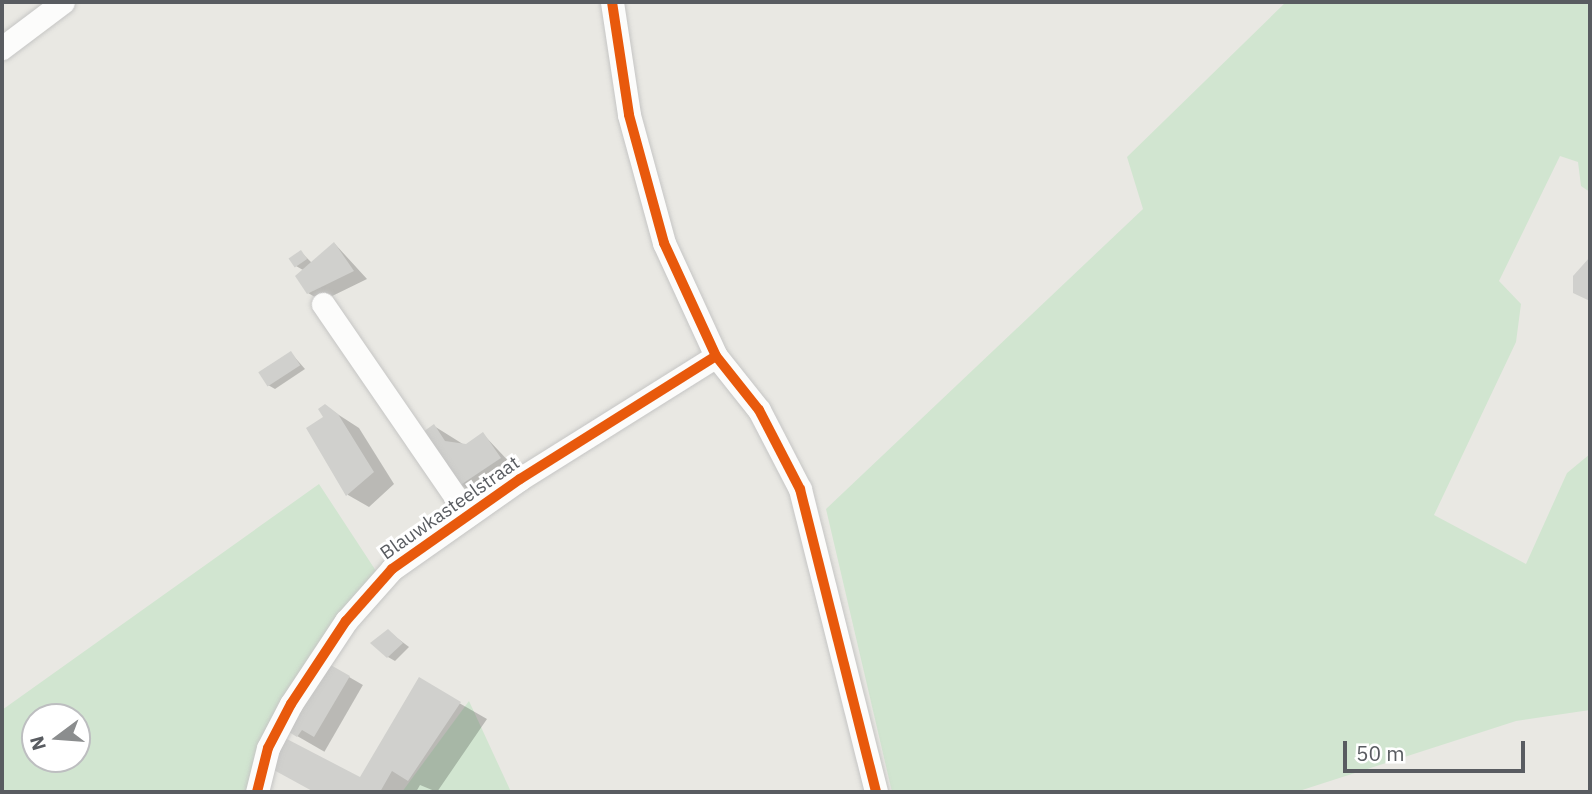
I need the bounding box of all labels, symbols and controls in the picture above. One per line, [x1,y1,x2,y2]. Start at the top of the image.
street label: Blauwkasteelstraat [376,451,524,565]
north arrow [21,703,91,773]
scale bar [1347,728,1529,772]
text: N [24,733,51,753]
text: 50 m [1356,739,1405,767]

